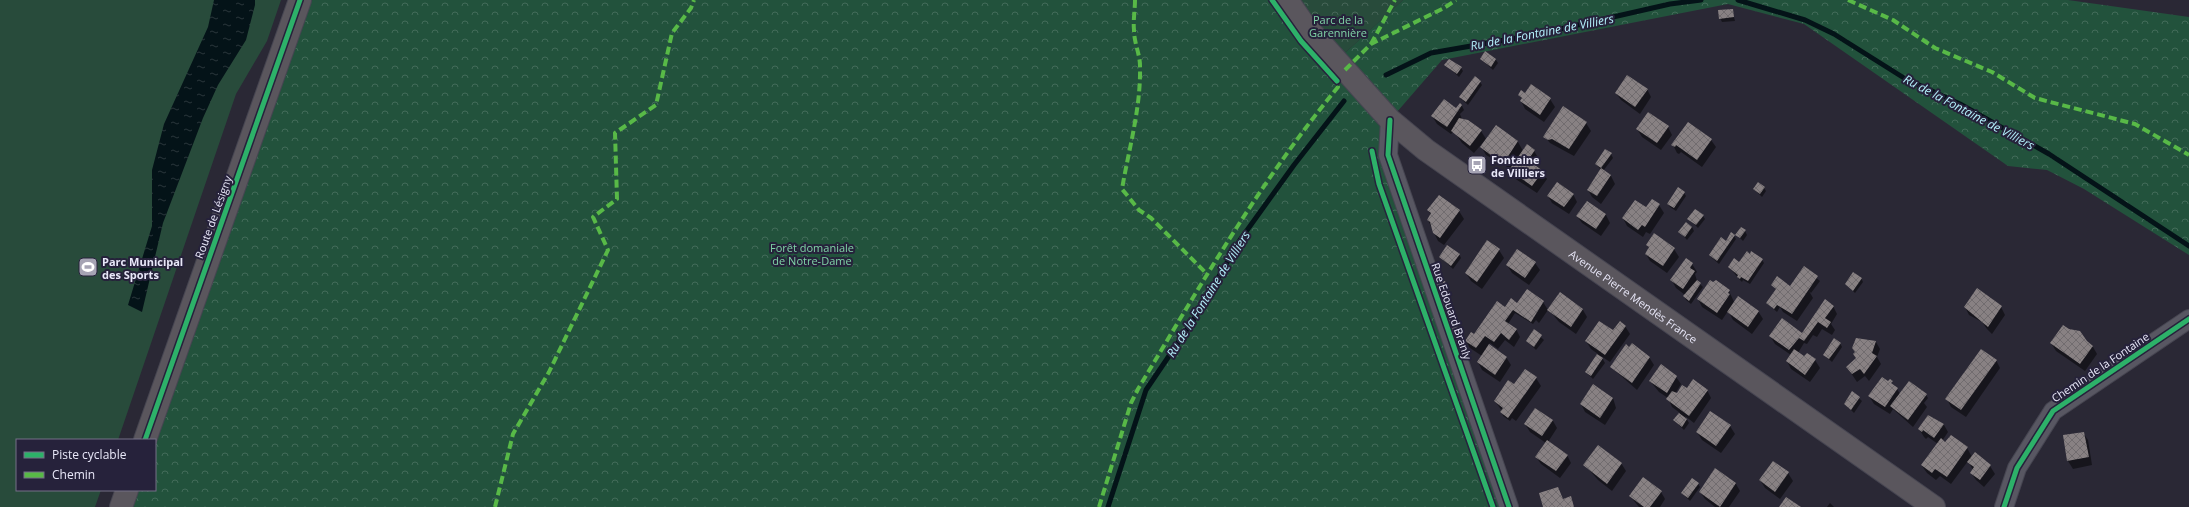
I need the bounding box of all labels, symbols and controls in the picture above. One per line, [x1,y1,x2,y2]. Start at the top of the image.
water label: Ru de la Fontaine de Villiers [1469,10,1615,54]
park label: Parc de la Garennière [1309,12,1367,40]
water label: Ru de la Fontaine de Villiers [1901,70,2037,154]
place label: Fontaine de Villiers [1491,152,1545,180]
bus stop icon: Fontaine de Villiers [1466,154,1488,176]
street label: Route de Lésigny [191,173,235,260]
water label: Ru de la Fontaine de Villiers [1162,228,1254,360]
park label: Forêt domaniale de Notre-Dame [770,240,854,268]
street label: Avenue Pierre Mendès France [1567,246,1701,346]
place label: Parc Municipal des Sports [102,254,183,282]
sports icon: Parc Municipal des Sports [77,256,99,278]
street label: Rue Edouard Branly [1428,260,1476,362]
street label: Chemin de la Fontaine [2048,329,2152,405]
legend [16,439,156,491]
text: Piste cyclable [52,446,127,463]
text: Chemin [52,466,95,483]

